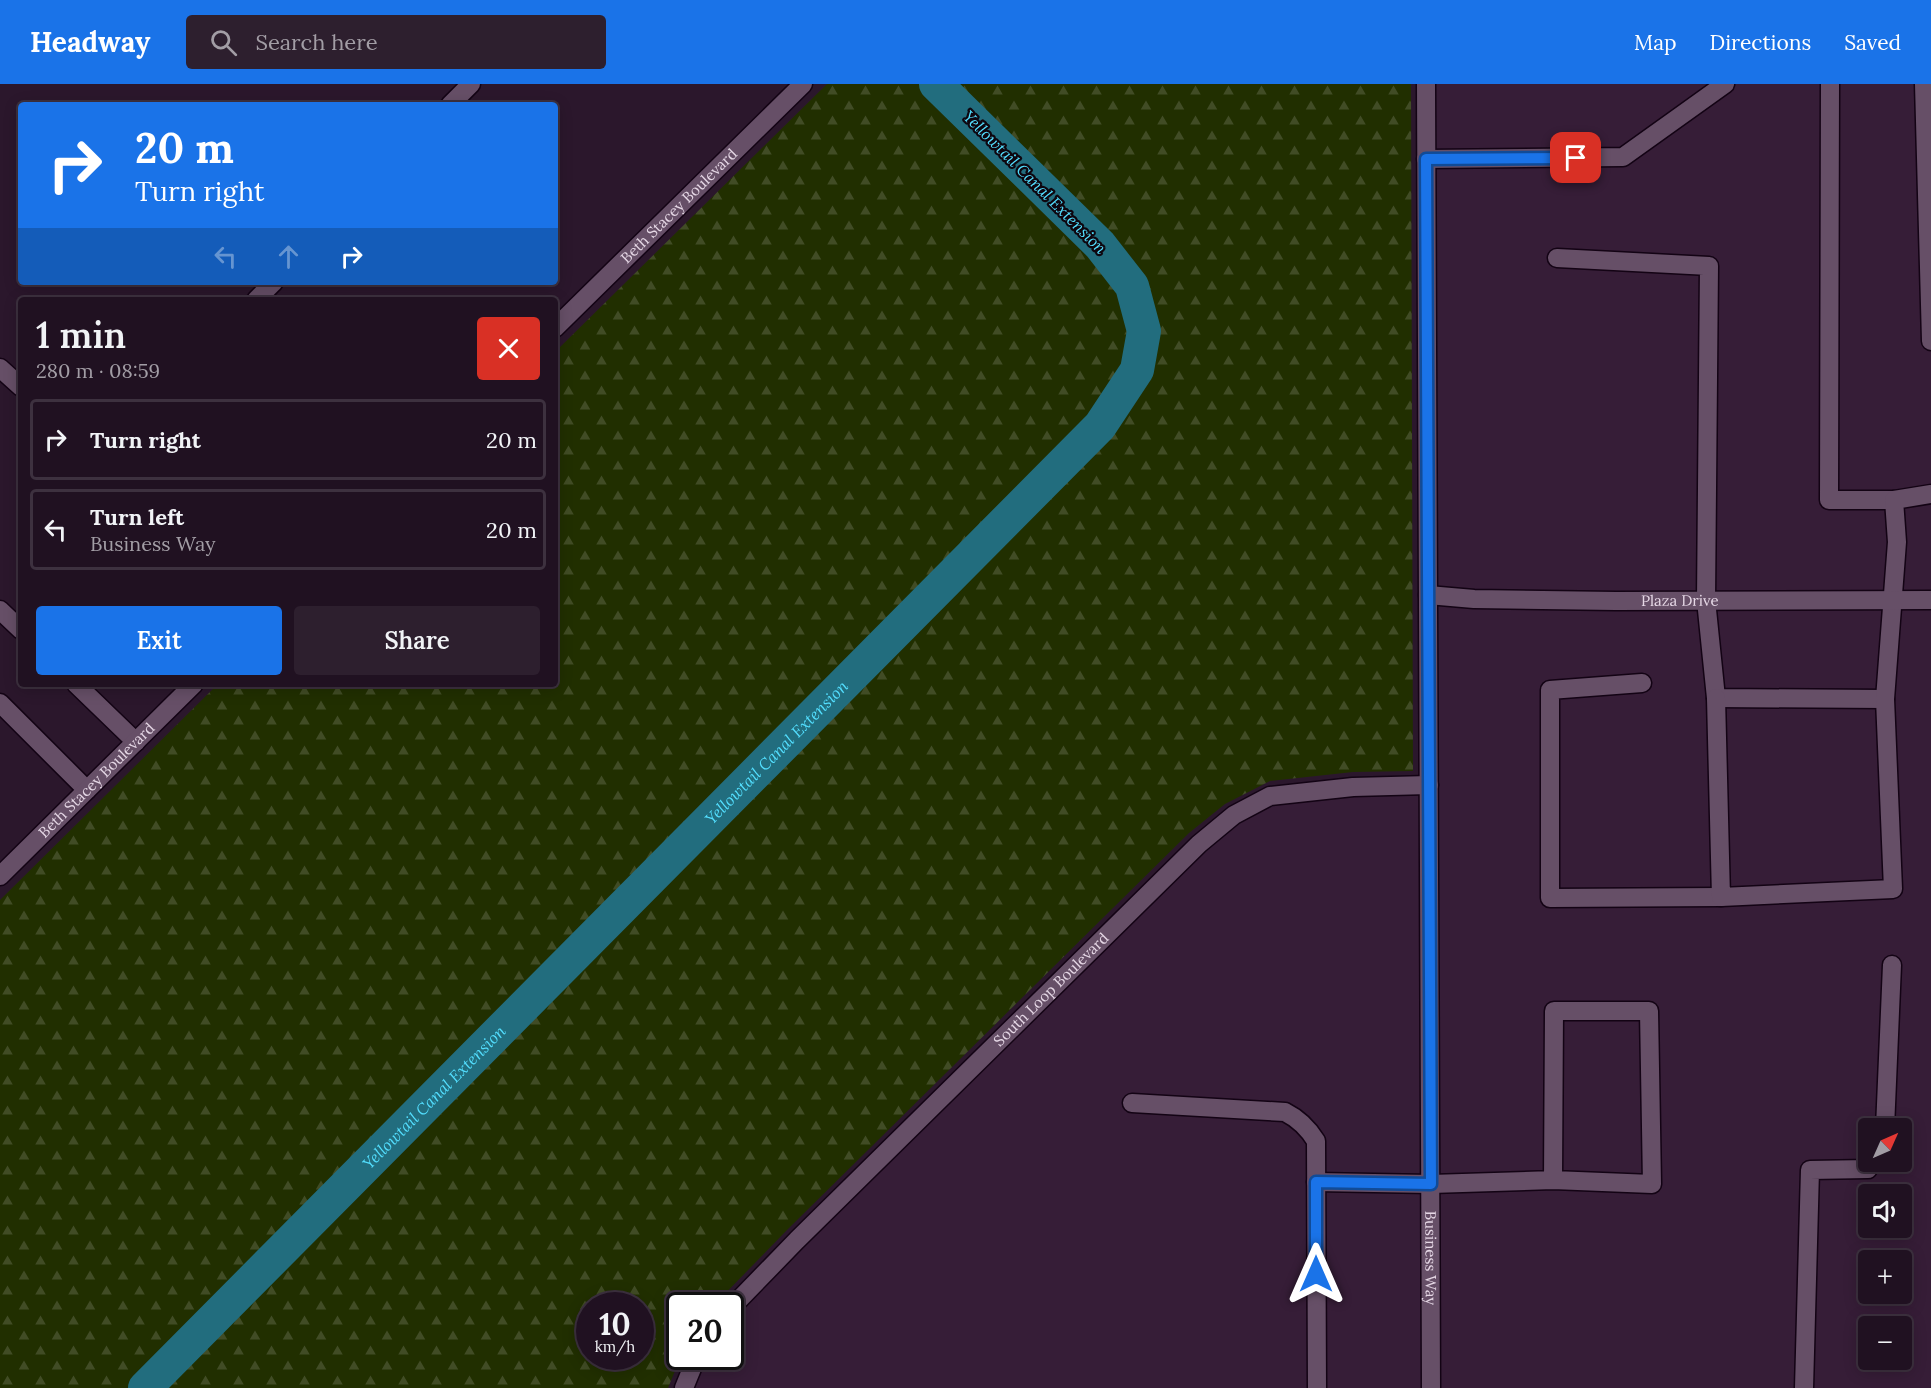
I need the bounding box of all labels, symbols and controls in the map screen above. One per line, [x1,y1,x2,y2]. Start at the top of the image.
search box [186,15,606,69]
text: Headway [30,24,150,60]
icon: search [207,26,240,59]
text: Search here [255,28,378,56]
text: Map [1634,29,1677,56]
text: Directions [1710,29,1811,56]
text: Saved [1844,29,1901,56]
water label: Yellowtail Canal Extension [959,106,1111,258]
text: 20 m [135,121,234,175]
icon: right [36,126,114,204]
pin [1550,132,1601,183]
icon: arrive [1559,141,1592,174]
street label: Beth Stacey Boulevard [616,144,741,267]
text: Turn right [135,174,264,208]
icon: left [209,240,242,273]
icon: ahead [272,240,305,273]
icon: right [335,240,368,273]
text: 1 min [36,312,126,358]
button: close [477,317,540,380]
text: 280 m · 08:59 [36,358,160,383]
icon: right [39,423,72,456]
text: Turn right [90,426,201,454]
text: 20 m [486,426,537,454]
text: Turn left [90,503,184,531]
icon: left [39,513,72,546]
text: 20 m [486,516,537,544]
text: Business Way [90,531,216,556]
street label: Plaza Drive [1641,591,1719,610]
button: Exit [36,606,282,675]
button: Share [294,606,540,675]
water label: Yellowtail Canal Extension [701,676,852,828]
street label: Beth Stacey Boulevard [34,718,158,842]
street label: South Loop Boulevard [989,928,1112,1050]
water label: Yellowtail Canal Extension [358,1021,510,1173]
north arrow [1858,1118,1912,1172]
map controls [1858,1118,1912,1370]
button: sound [1858,1184,1912,1238]
street label: Business Way [1421,1211,1441,1305]
position arrow [1284,1242,1348,1306]
button: + [1858,1250,1912,1304]
speed limit sign: 20 [666,1292,744,1370]
text: 10 [599,1305,631,1343]
button: − [1858,1316,1912,1370]
text: km/h [595,1337,635,1356]

